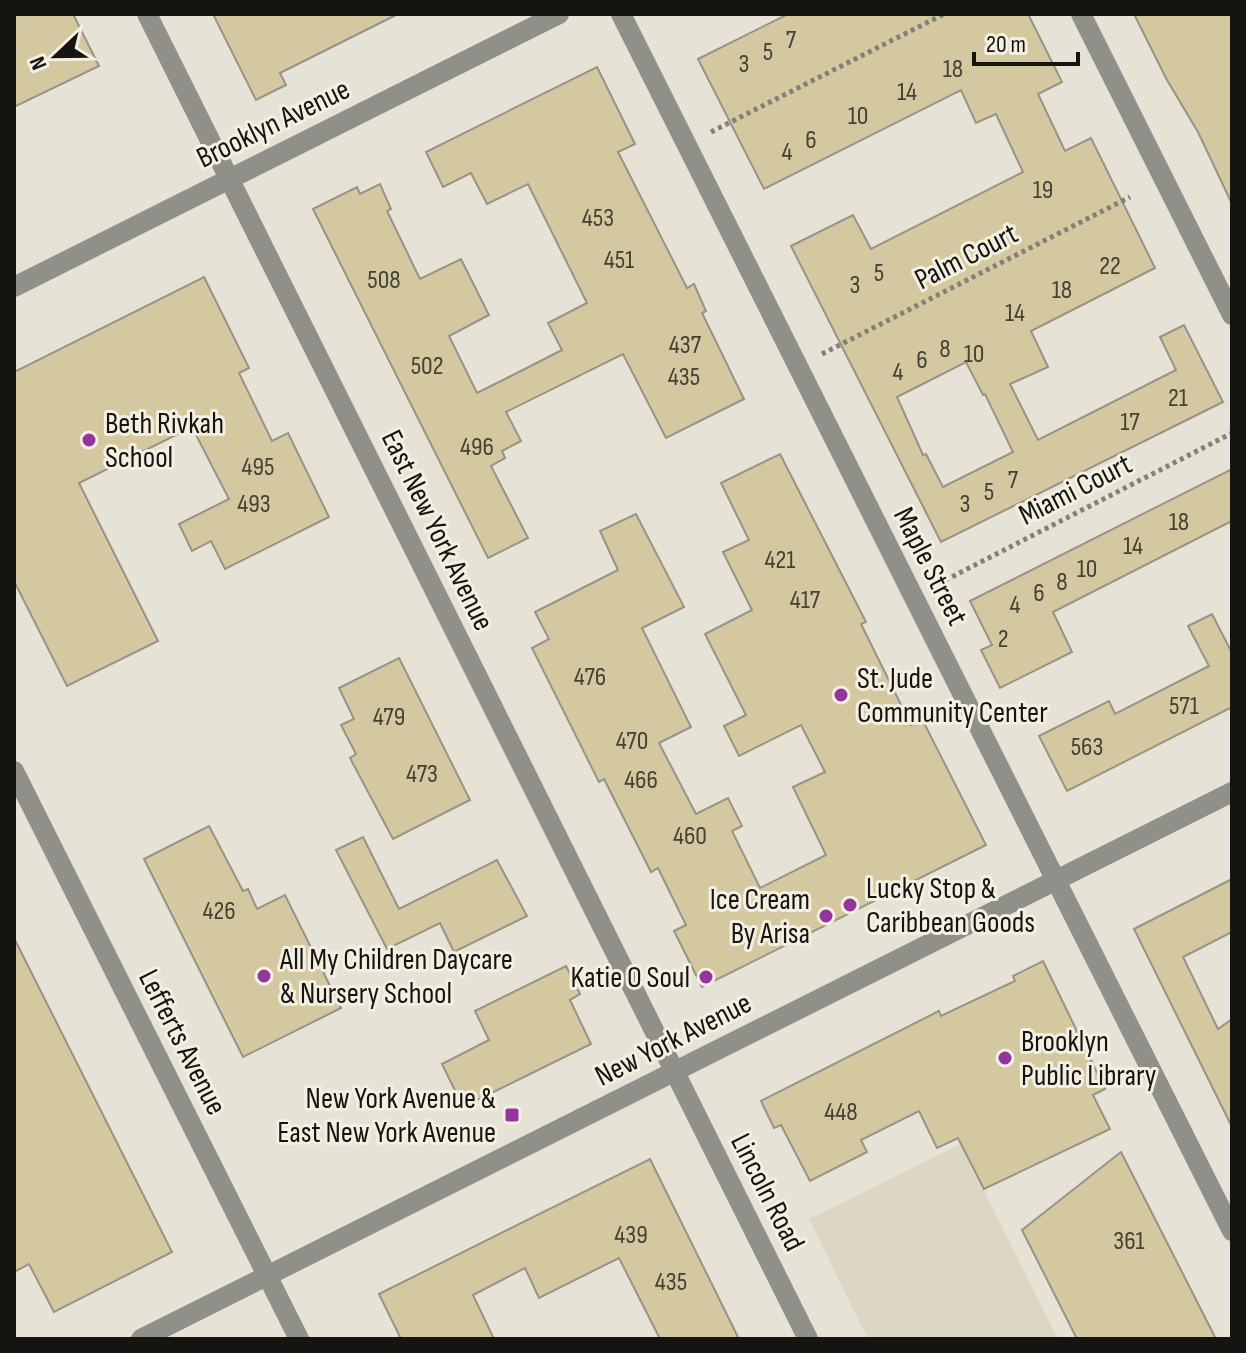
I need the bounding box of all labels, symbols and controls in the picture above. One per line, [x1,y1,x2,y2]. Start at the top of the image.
north arrow [16,16,96,96]
scale bar [974,16,1078,66]
house number: 7 [786,25,797,56]
text: 20 m [986,30,1026,59]
house number: 5 [763,37,773,68]
house number: 3 [739,49,749,80]
text: N [24,52,54,73]
house number: 18 [943,54,963,85]
street label: Brooklyn Avenue [191,71,356,176]
house number: 14 [897,77,917,108]
house number: 10 [848,101,868,132]
house number: 6 [805,125,817,156]
house number: 4 [782,137,793,168]
house number: 19 [1033,175,1053,206]
house number: 453 [582,203,614,234]
street label: Palm Court [909,216,1024,298]
house number: 451 [604,245,634,276]
house number: 22 [1099,251,1121,282]
house number: 5 [874,258,884,289]
house number: 508 [367,265,401,296]
house number: 3 [850,270,860,301]
house number: 18 [1052,275,1072,306]
house number: 14 [1005,298,1025,329]
house number: 437 [669,330,702,361]
house number: 8 [939,334,951,365]
house number: 10 [964,339,984,370]
house number: 6 [916,345,928,376]
house number: 502 [411,351,443,382]
house number: 4 [893,357,904,388]
house number: 435 [668,362,700,393]
house number: 21 [1168,383,1188,414]
place label: Beth Rivkah School [105,406,224,476]
house number: 17 [1120,407,1140,438]
street label: East New York Avenue [373,424,501,637]
marker: Beth Rivkah School [80,431,98,449]
house number: 496 [460,432,494,463]
street label: Miami Court [1013,446,1138,534]
house number: 495 [242,452,274,483]
house number: 7 [1008,465,1019,496]
house number: 5 [984,477,994,508]
house number: 493 [237,489,271,520]
house number: 3 [960,489,970,520]
street label: Maple Street [885,501,975,631]
house number: 18 [1169,507,1189,538]
house number: 14 [1123,531,1143,562]
house number: 421 [765,545,795,576]
house number: 10 [1077,554,1097,585]
house number: 8 [1056,567,1068,598]
house number: 6 [1033,578,1045,609]
house number: 417 [790,585,821,616]
house number: 4 [1010,590,1021,621]
house number: 2 [998,624,1008,655]
place label: St. Jude Community Center [857,661,1048,731]
house number: 476 [574,662,606,693]
marker: St. Jude Community Center [832,686,850,704]
house number: 571 [1169,691,1199,722]
house number: 479 [373,702,405,733]
house number: 470 [616,726,648,757]
house number: 563 [1071,732,1103,763]
house number: 473 [406,759,438,790]
house number: 466 [624,765,658,796]
house number: 460 [673,821,707,852]
place label: Lucky Stop & Caribbean Goods [866,871,1035,941]
place label: Ice Cream By Arisa [710,882,810,952]
house number: 426 [202,896,236,927]
marker: Lucky Stop & Caribbean Goods [841,896,859,914]
marker: Ice Cream By Arisa [817,907,835,925]
place label: All My Children Daycare & Nursery School [279,942,513,1012]
place label: Katie O Soul [571,960,690,996]
street label: Lefferts Avenue [130,964,234,1121]
marker: All My Children Daycare & Nursery School [255,967,273,985]
marker: Katie O Soul [697,968,715,986]
street label: New York Avenue [589,985,758,1095]
place label: Brooklyn Public Library [1021,1024,1157,1094]
marker: Brooklyn Public Library [996,1049,1014,1067]
place label: New York Avenue & East New York Avenue [277,1081,496,1151]
house number: 448 [824,1097,858,1128]
marker: New York Avenue & East New York Avenue [503,1106,521,1124]
street label: Lincoln Road [722,1128,812,1257]
house number: 439 [614,1220,648,1251]
house number: 361 [1113,1226,1145,1257]
house number: 435 [655,1267,687,1298]

